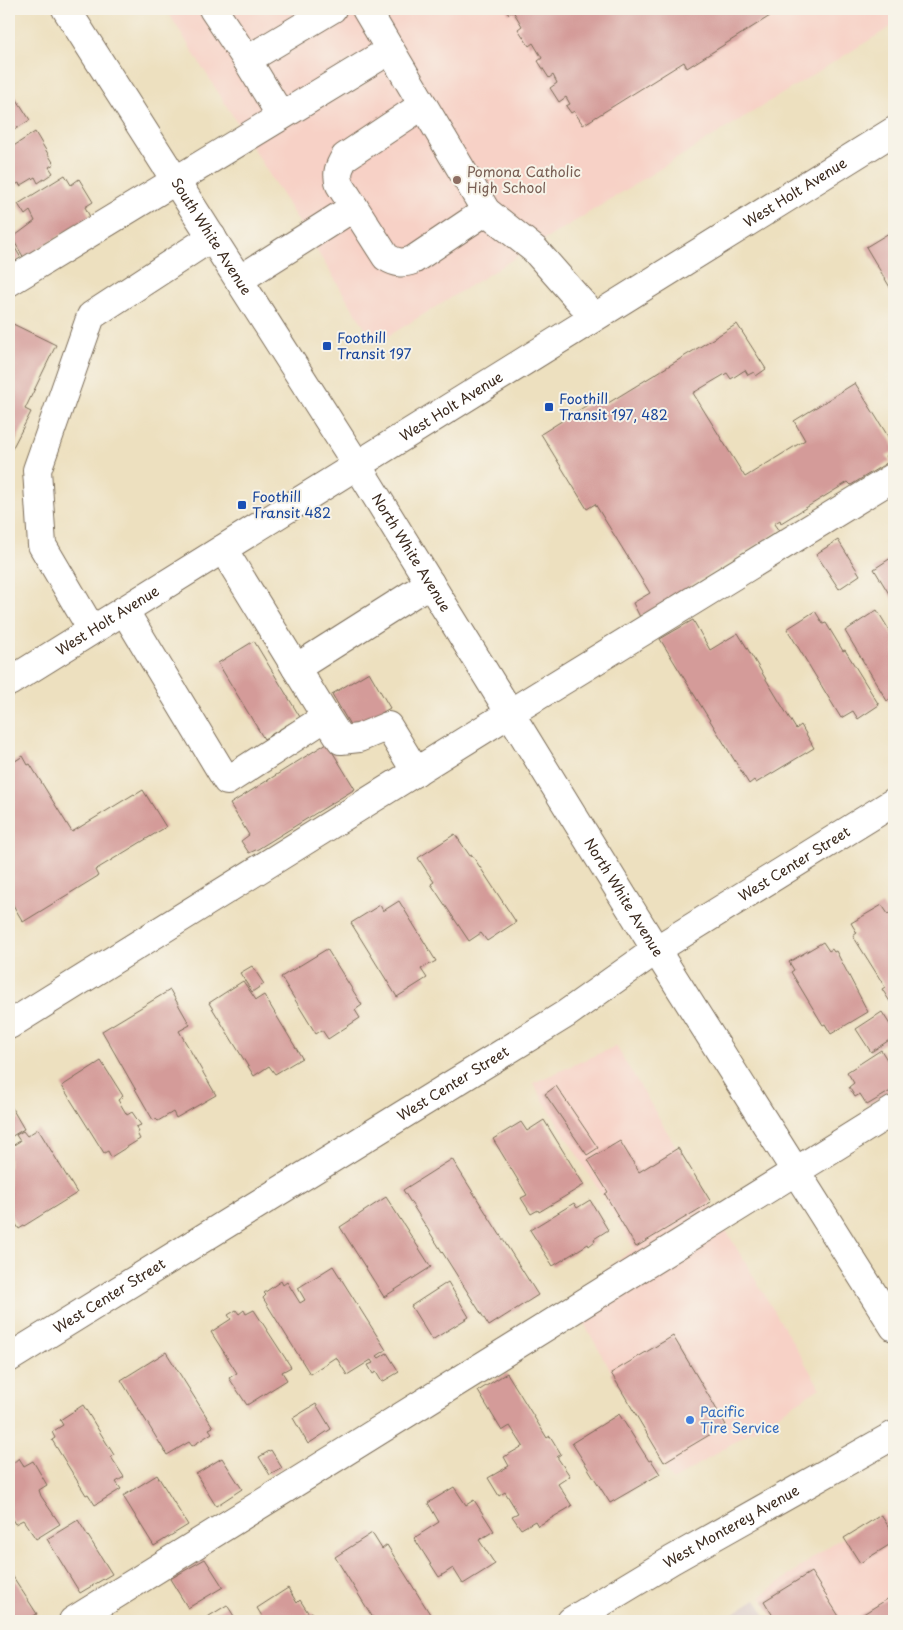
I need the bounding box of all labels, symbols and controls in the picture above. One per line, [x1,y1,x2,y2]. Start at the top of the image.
street label: West Holt Avenue [739,152,851,232]
place label: Pomona Catholic High School [467,161,581,198]
street label: South White Avenue [166,174,257,299]
marker: Pomona Catholic High School [451,174,463,186]
place label: Foothill Transit 197 [337,327,412,364]
marker: Foothill Transit 197 [321,340,333,352]
street label: West Holt Avenue [395,366,507,446]
place label: Foothill Transit 197, 482 [559,388,668,425]
marker: Foothill Transit 197, 482 [543,401,555,413]
place label: Foothill Transit 482 [252,486,331,523]
street label: North White Avenue [367,489,456,616]
marker: Foothill Transit 482 [236,499,248,511]
street label: West Holt Avenue [51,580,163,660]
street label: West Center Street [734,821,854,906]
street label: North White Avenue [579,834,669,961]
street label: West Center Street [393,1041,513,1126]
street label: West Center Street [49,1253,169,1338]
place label: Pacific Tire Service [700,1401,780,1438]
marker: Pacific Tire Service [684,1414,696,1426]
street label: West Monterey Avenue [659,1479,803,1573]

